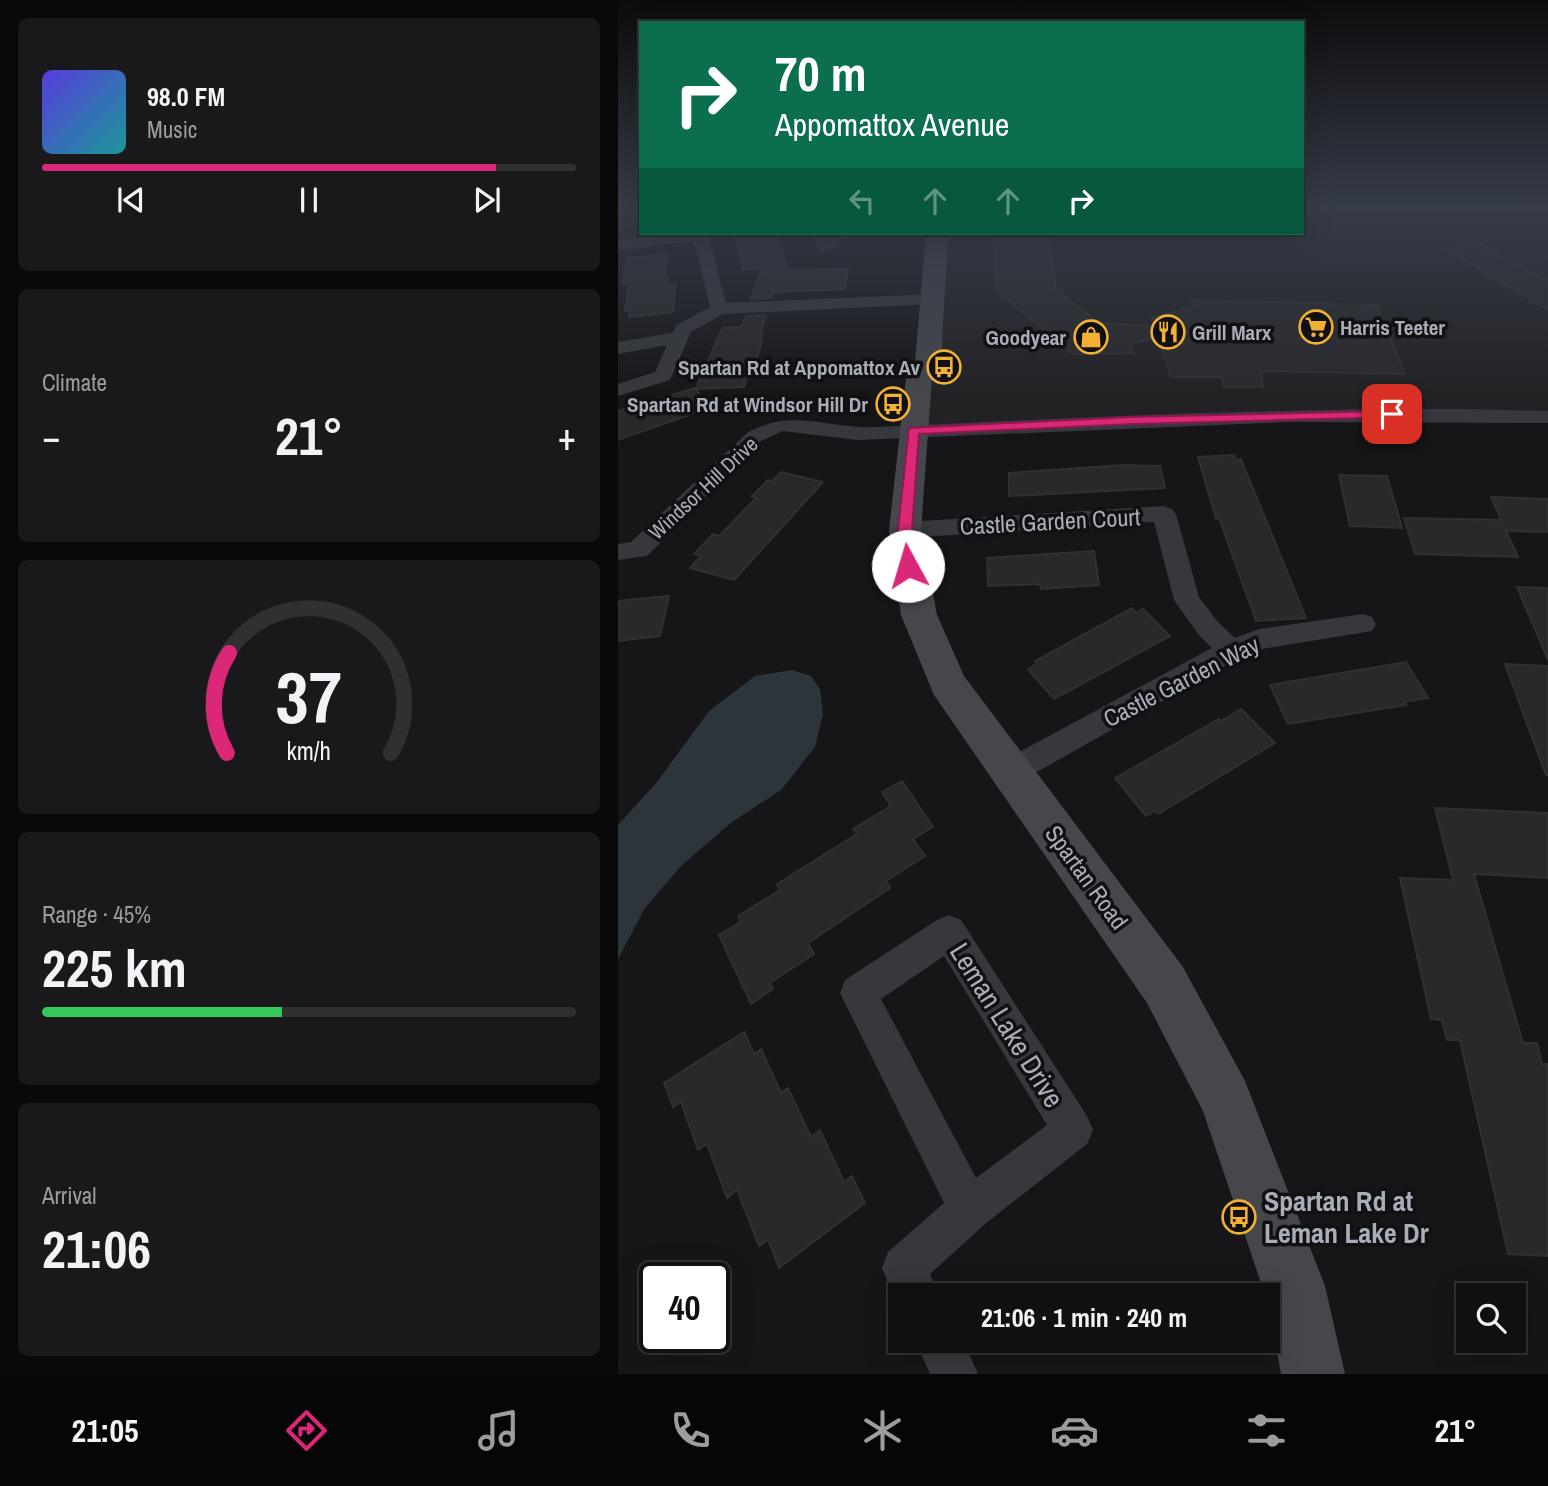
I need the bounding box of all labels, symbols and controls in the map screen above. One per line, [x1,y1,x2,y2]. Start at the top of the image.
text: 70 m [775,40,867,106]
icon: right [660,49,751,140]
text: 98.0 FM [147,79,225,114]
text: Appomattox Avenue [775,103,1009,146]
text: Music [147,114,197,145]
icon: previous [112,181,150,219]
icon: pause [290,181,328,219]
icon: next [468,181,506,219]
icon: left [843,182,881,220]
icon: ahead [916,182,954,220]
icon: ahead [989,182,1027,220]
icon: right [1062,182,1100,220]
supermarket icon: Harris Teeter [1297,308,1335,346]
restaurant icon: Grill Marx [1149,313,1187,351]
place label: Harris Teeter [1340,313,1445,342]
shop icon: Goodyear [1072,318,1110,356]
place label: Grill Marx [1192,318,1272,347]
place label: Goodyear [986,323,1066,352]
bus stop icon: Spartan Rd at Appomattox Av [925,348,963,386]
place label: Spartan Rd at Appomattox Av [678,353,920,382]
text: Climate [42,367,107,398]
pin [1362,384,1422,444]
bus stop icon: Spartan Rd at Windsor Hill Dr [874,385,912,423]
place label: Spartan Rd at Windsor Hill Dr [627,390,868,419]
icon: arrive [1373,395,1411,433]
text: 21° [275,401,343,471]
text: − [42,411,60,462]
text: + [558,411,576,462]
street label: Windsor Hill Drive [642,430,764,546]
street label: Castle Garden Court [959,500,1141,542]
position arrow [871,529,945,603]
street label: Castle Garden Way [1098,628,1265,734]
text: 37 [276,648,342,746]
text: km/h [287,734,331,768]
street label: Spartan Road [1038,818,1136,936]
text: Range · 45% [42,899,151,930]
text: 225 km [42,933,187,1003]
street label: Leman Lake Drive [941,935,1073,1115]
text: Arrival [42,1180,97,1211]
place label: Spartan Rd at Leman Lake Dr [1264,1182,1429,1252]
bus stop icon: Spartan Rd at Leman Lake Dr [1220,1198,1258,1236]
text: 21:06 [42,1214,151,1284]
speed limit sign: 40 [639,1262,730,1353]
map controls [1456,1283,1526,1353]
button: search [1456,1283,1526,1353]
text: 21:06 · 1 min · 240 m [981,1300,1187,1335]
icon: directions [282,1406,331,1455]
icon: music [474,1406,523,1455]
icon: phone [666,1406,715,1455]
icon: climate [858,1406,907,1455]
icon: car [1050,1406,1099,1455]
icon: filters [1242,1406,1291,1455]
text: 21:05 [72,1409,139,1452]
text: 21° [1434,1409,1476,1452]

